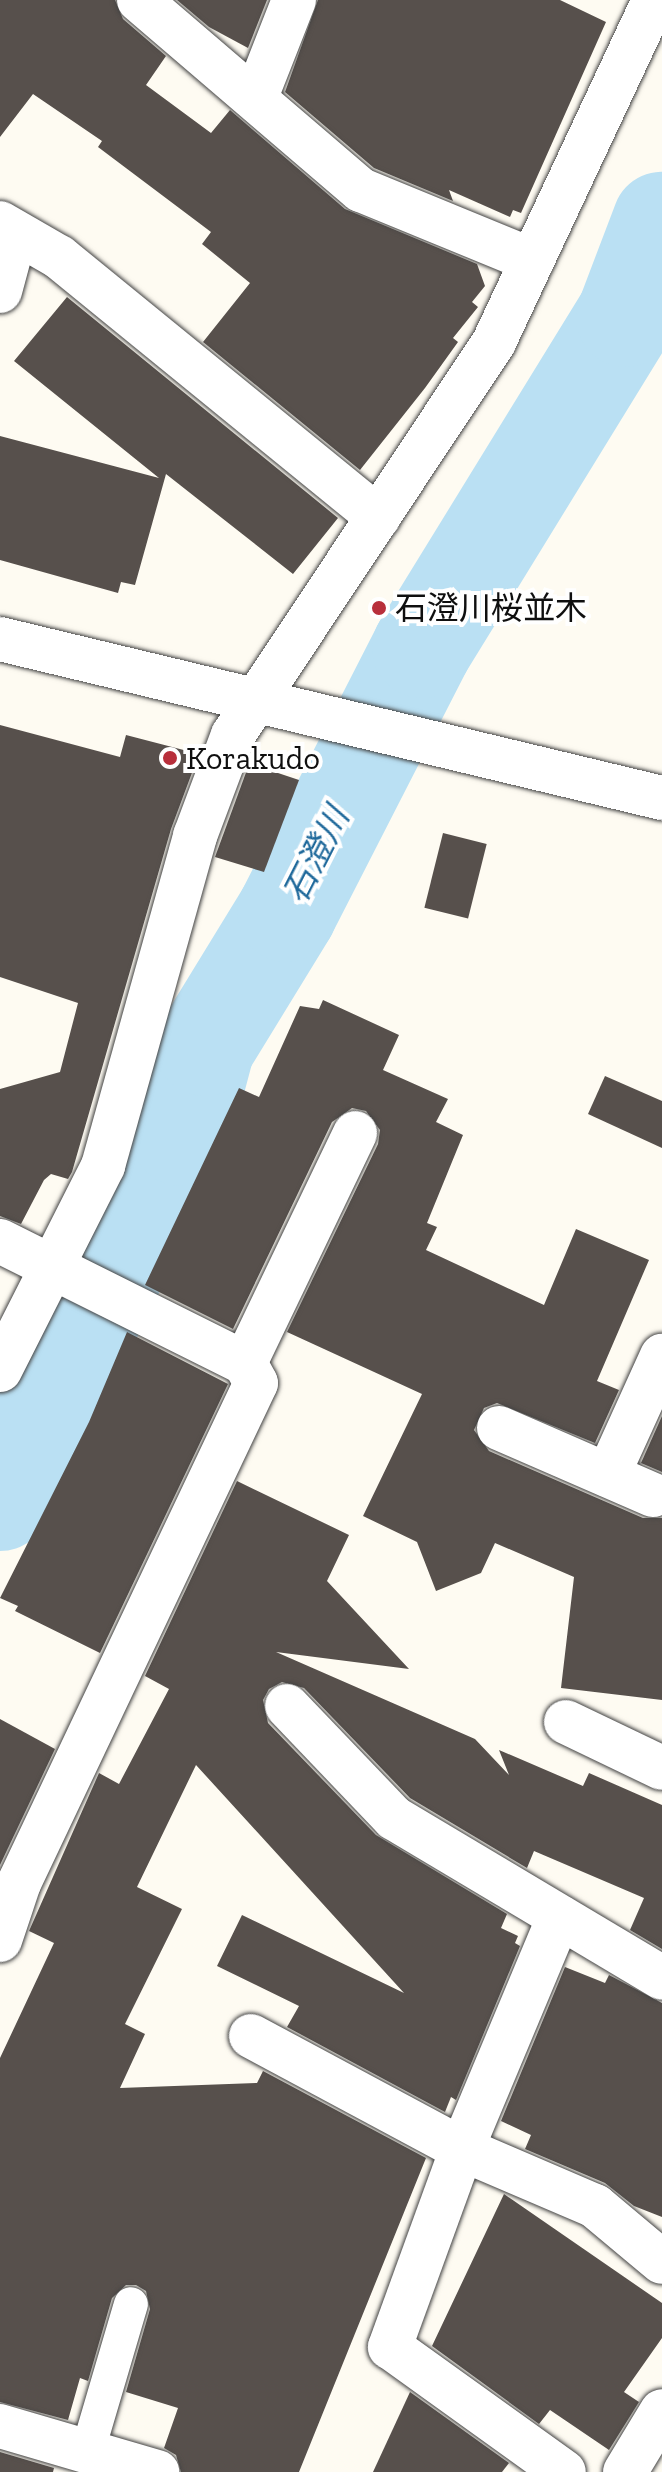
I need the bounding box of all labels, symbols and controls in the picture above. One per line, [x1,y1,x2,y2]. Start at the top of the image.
place label: 石澄川桜並木 [395,589,587,627]
marker: 石澄川桜並木 [370,599,388,617]
place label: Korakudo [186,739,320,777]
marker: Korakudo [161,749,179,767]
water label: 石澄川 [275,800,357,910]

